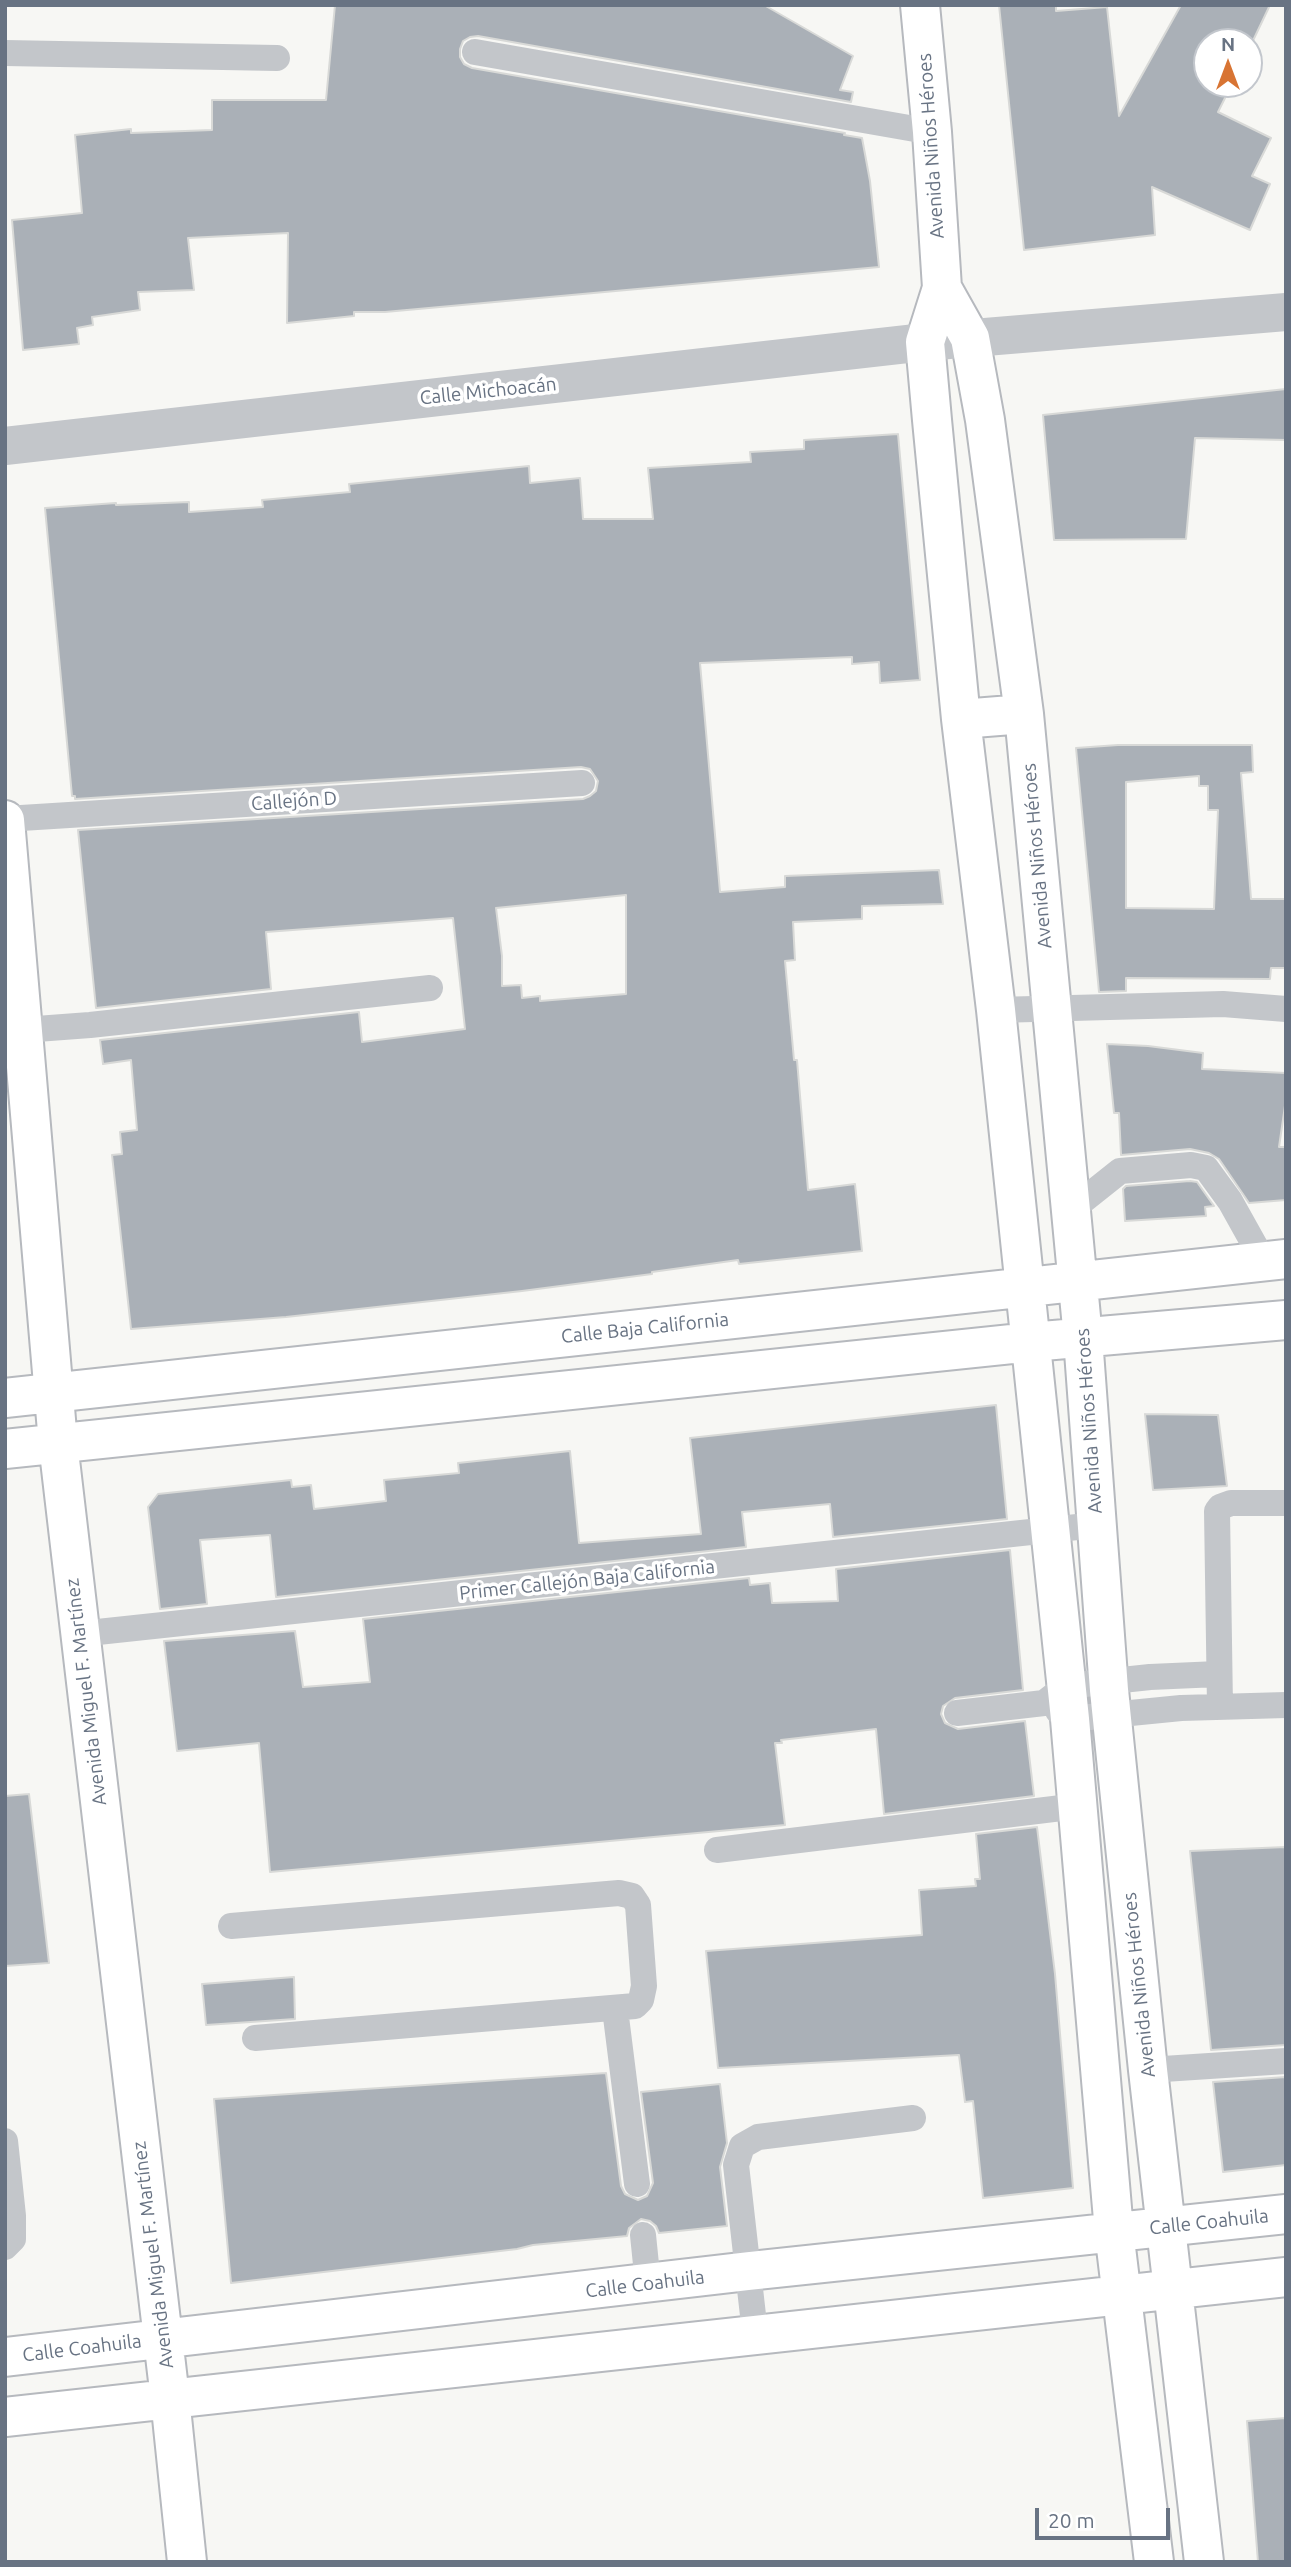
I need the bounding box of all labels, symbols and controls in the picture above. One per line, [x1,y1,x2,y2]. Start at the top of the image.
north arrow [1193,28,1263,98]
text: N [1221,33,1235,55]
street label: Avenida Niños Héroes [913,52,949,240]
street label: Calle Michoacán [419,372,557,410]
street label: Avenida Niños Héroes [1018,762,1056,950]
street label: Callejón D [250,787,338,815]
street label: Calle Baja California [560,1308,730,1348]
street label: Avenida Niños Héroes [1071,1327,1107,1515]
street label: Primer Callejón Baja California [458,1555,716,1605]
street label: Avenida Miguel F. Martínez [61,1577,111,1807]
street label: Avenida Niños Héroes [1118,1891,1160,2079]
street label: Avenida Miguel F. Martínez [128,2140,178,2370]
street label: Calle Coahuila [1148,2204,1270,2240]
street label: Calle Coahuila [584,2265,706,2303]
street label: Calle Coahuila [21,2329,143,2367]
scale bar [1039,2494,1174,2538]
text: 20 m [1048,2508,1095,2532]

